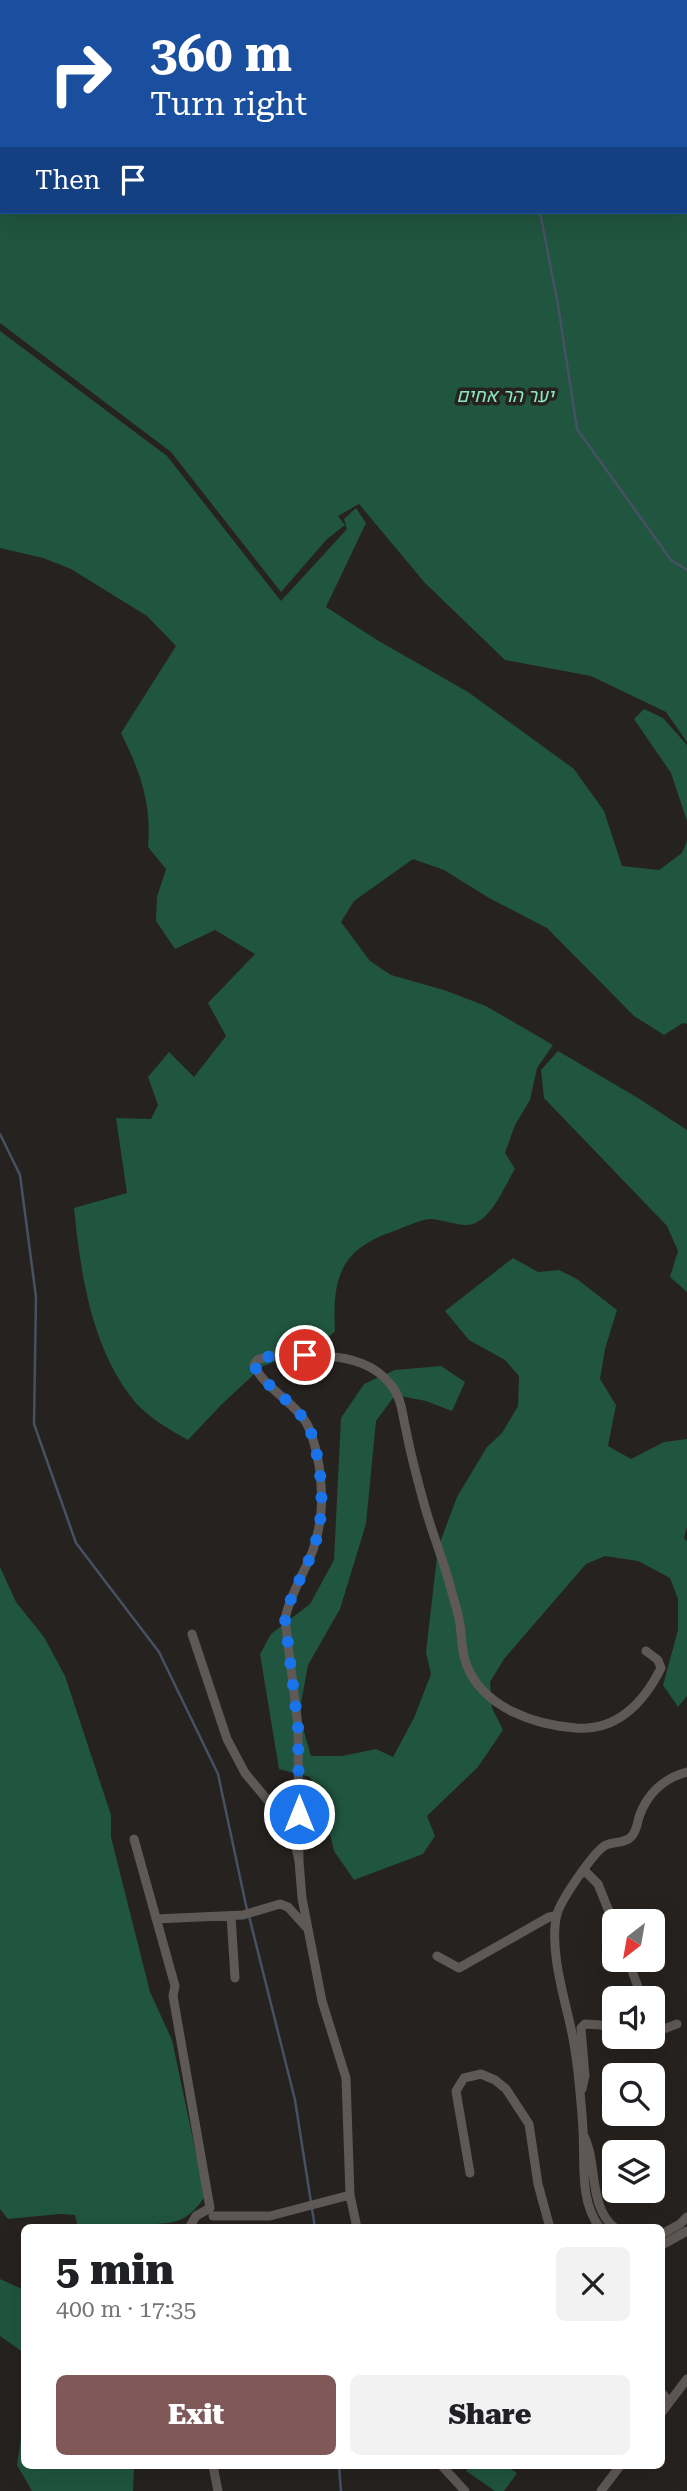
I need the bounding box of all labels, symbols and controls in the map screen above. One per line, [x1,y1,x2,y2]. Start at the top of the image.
text: 360 m [150,26,292,83]
icon: right [35,28,126,119]
text: Turn right [150,85,307,123]
icon: arrive [114,161,152,199]
text: Then [35,165,100,195]
park label: יער הר אחים [456,384,555,407]
pin [275,1325,335,1385]
icon: arrive [286,1336,324,1374]
position arrow [262,1777,336,1851]
north arrow [602,1909,665,1972]
map controls [602,1909,665,2203]
button: sound [602,1986,665,2049]
button: search [602,2063,665,2126]
button: layers [602,2140,665,2203]
text: 5 min [56,2245,174,2294]
button: close [556,2247,630,2321]
text: 400 m · 17:35 [56,2296,196,2323]
button: Exit [56,2375,336,2455]
button: Share [350,2375,630,2455]

